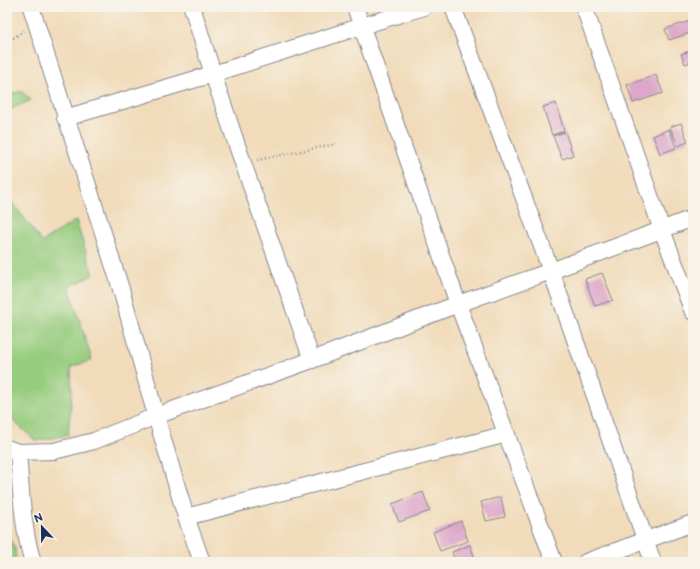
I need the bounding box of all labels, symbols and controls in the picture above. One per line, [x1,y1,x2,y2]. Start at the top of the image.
north arrow [22,507,62,547]
text: N [32,511,45,526]

